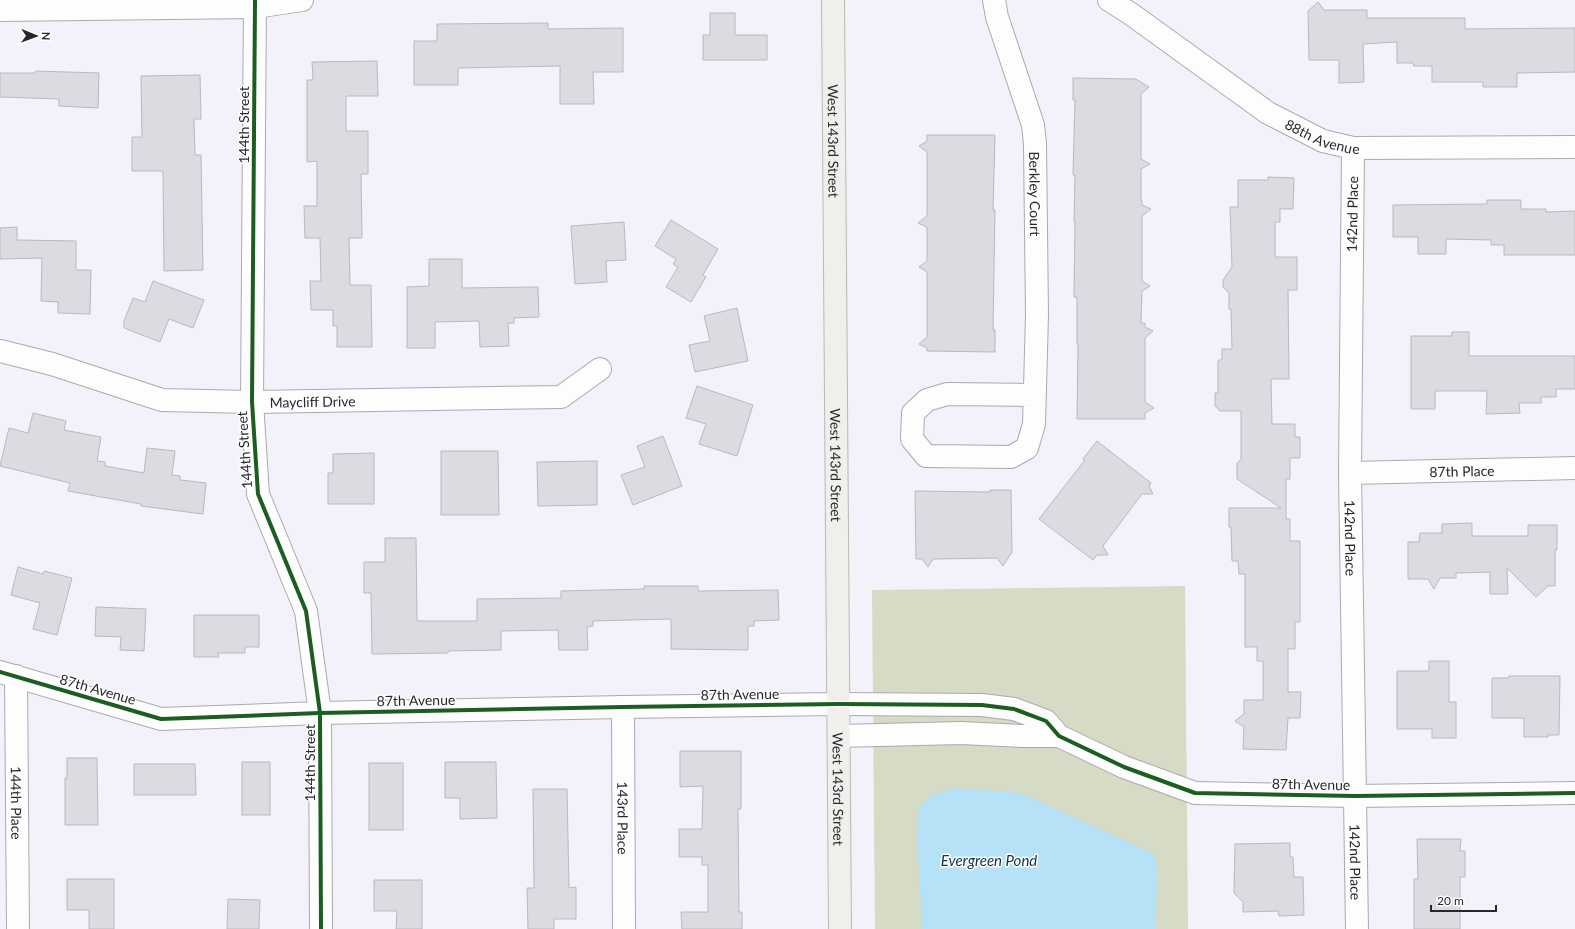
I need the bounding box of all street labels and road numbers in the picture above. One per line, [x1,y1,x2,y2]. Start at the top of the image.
street label: West 143rd Street [825,84,843,198]
street label: 144th Street [235,86,252,164]
street label: 88th Avenue [1282,115,1360,157]
street label: Berkley Court [1027,151,1045,236]
street label: 142nd Place [1343,176,1361,252]
street label: Maycliff Drive [269,392,356,410]
street label: West 143rd Street [828,408,845,522]
street label: 144th Street [233,411,255,489]
street label: 87th Place [1429,461,1495,480]
street label: 142nd Place [1342,500,1360,576]
street label: 87th Avenue [58,670,138,708]
street label: 87th Avenue [701,685,779,703]
street label: 87th Avenue [377,691,455,709]
street label: 144th Street [301,724,318,802]
street label: West 143rd Street [830,732,848,846]
street label: 144th Place [8,766,26,840]
street label: 87th Avenue [1272,775,1350,793]
street label: 143rd Place [615,781,632,855]
street label: 142nd Place [1347,824,1365,900]

